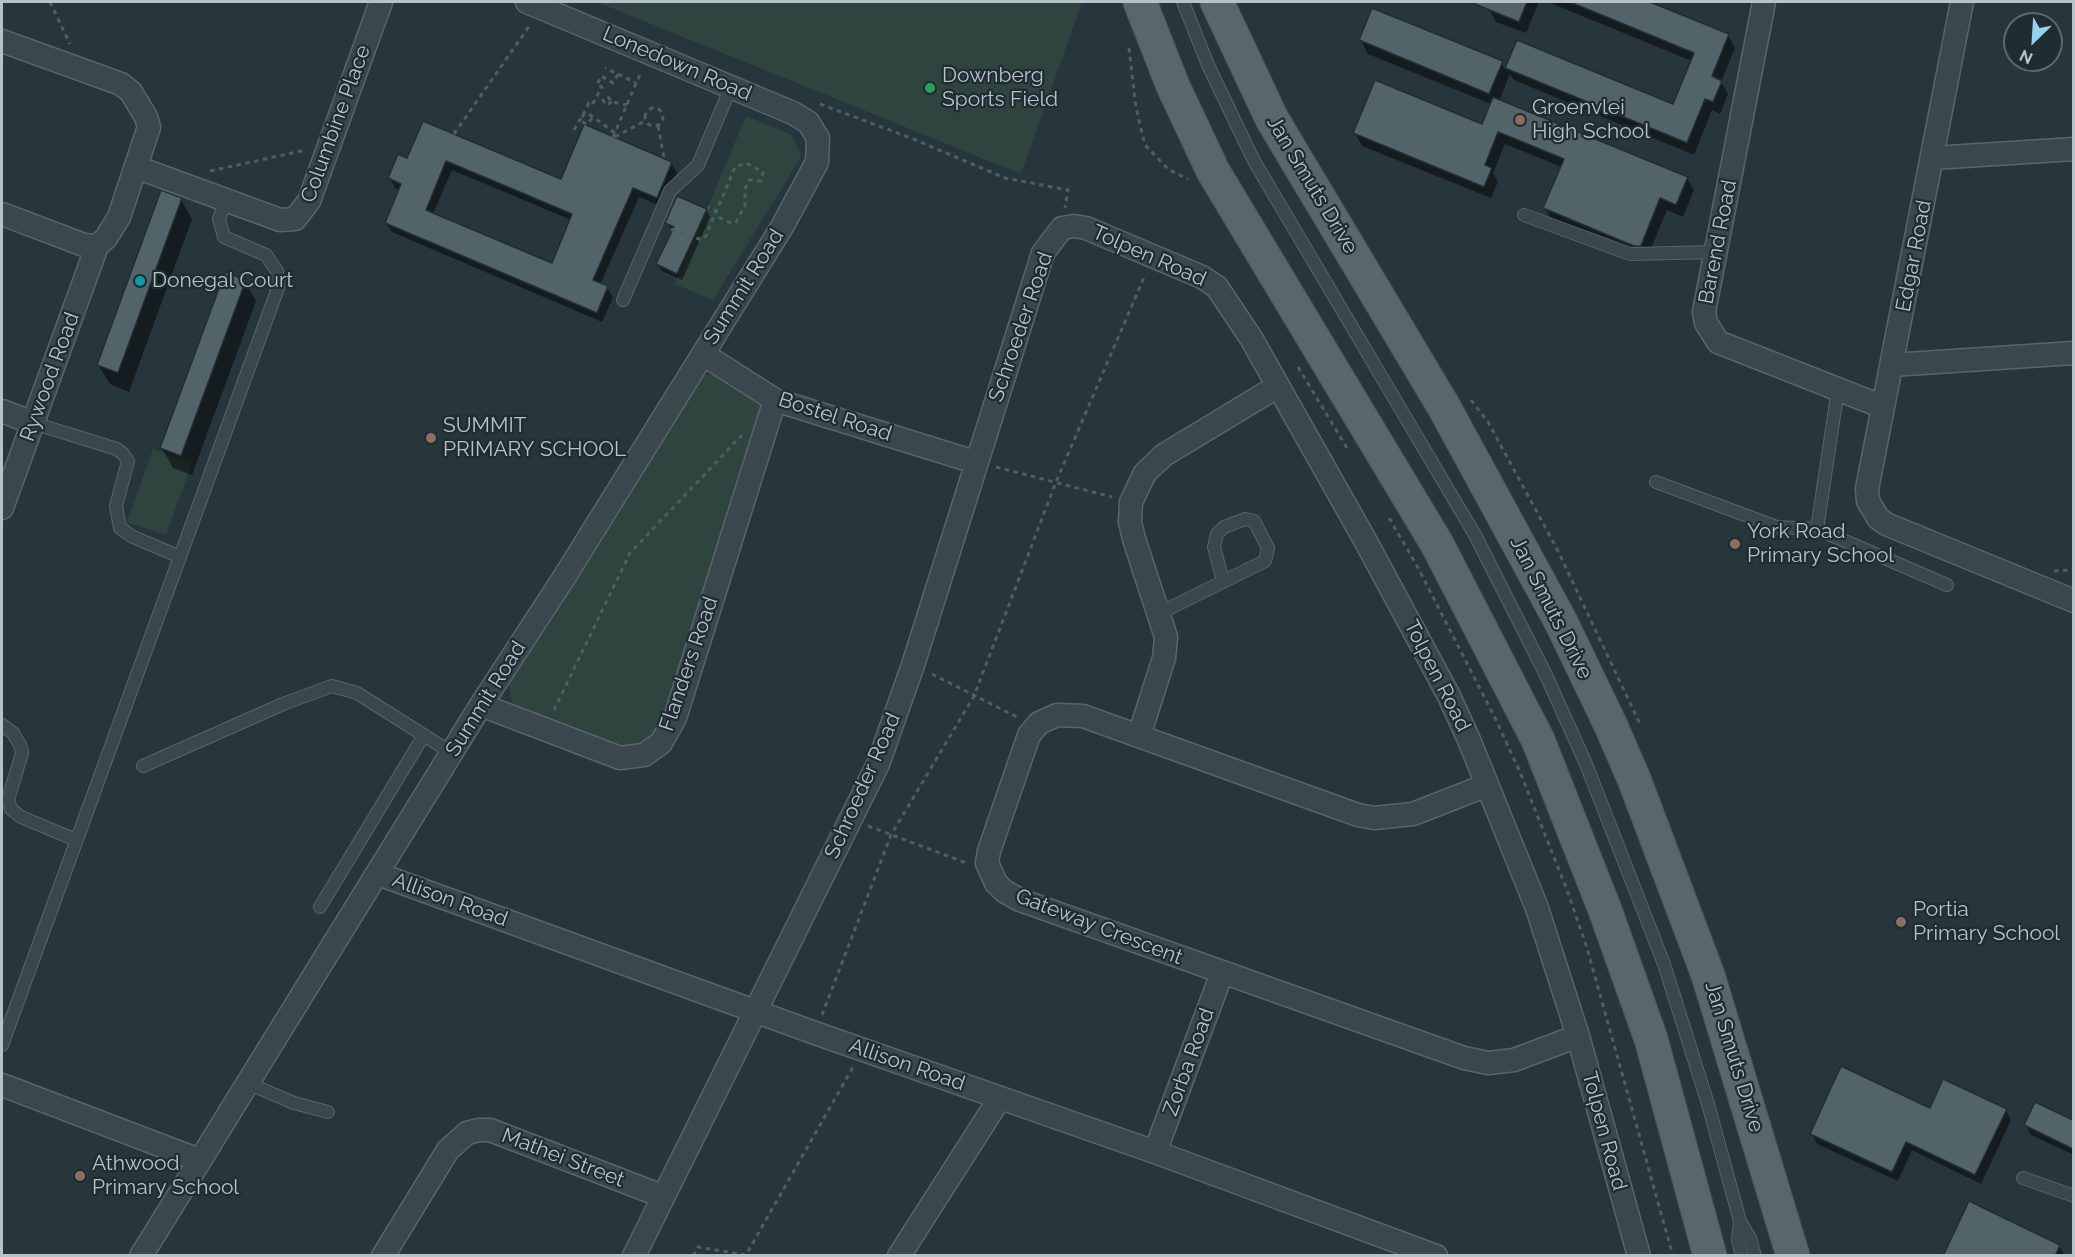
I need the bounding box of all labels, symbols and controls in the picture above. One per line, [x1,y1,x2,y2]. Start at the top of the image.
north arrow [2003,12,2063,72]
street label: Lonedown Road [599,21,755,107]
street label: Columbine Place [296,42,376,206]
text: N [2016,46,2036,68]
place label: Downberg Sports Field [942,63,1058,113]
marker: Downberg Sports Field [923,81,937,95]
place label: Groenvlei High School [1532,95,1650,145]
street label: Jan Smuts Drive [1261,112,1363,258]
marker: Groenvlei High School [1513,113,1527,127]
street label: Barend Road [1694,178,1742,306]
street label: Edgar Road [1891,198,1937,314]
street label: Tolpen Road [1088,220,1210,292]
street label: Summit Road [699,225,789,349]
street label: Schroeder Road [984,249,1058,405]
place label: Donegal Court [152,268,293,294]
marker: Donegal Court [133,274,147,288]
street label: Rywood Road [15,309,85,445]
street label: Bostel Road [775,387,895,447]
place label: SUMMIT PRIMARY SCHOOL [443,413,626,463]
marker: SUMMIT PRIMARY SCHOOL [424,431,438,445]
place label: York Road Primary School [1747,519,1894,569]
street label: Jan Smuts Drive [1504,533,1598,683]
marker: York Road Primary School [1728,537,1742,551]
street label: Flanders Road [654,594,724,734]
street label: Tolpen Road [1398,616,1476,736]
street label: Summit Road [441,637,531,761]
street label: Schroeder Road [820,709,906,863]
street label: Allison Road [389,868,511,932]
street label: Gateway Crescent [1012,884,1186,970]
place label: Portia Primary School [1913,897,2060,947]
marker: Portia Primary School [1894,915,1908,929]
street label: Jan Smuts Drive [1699,979,1769,1135]
street label: Zorba Road [1158,1005,1220,1119]
street label: Allison Road [846,1033,968,1097]
street label: Tolpen Road [1576,1069,1632,1193]
street label: Mathei Street [498,1123,628,1193]
place label: Athwood Primary School [92,1151,239,1201]
marker: Athwood Primary School [73,1169,87,1183]

